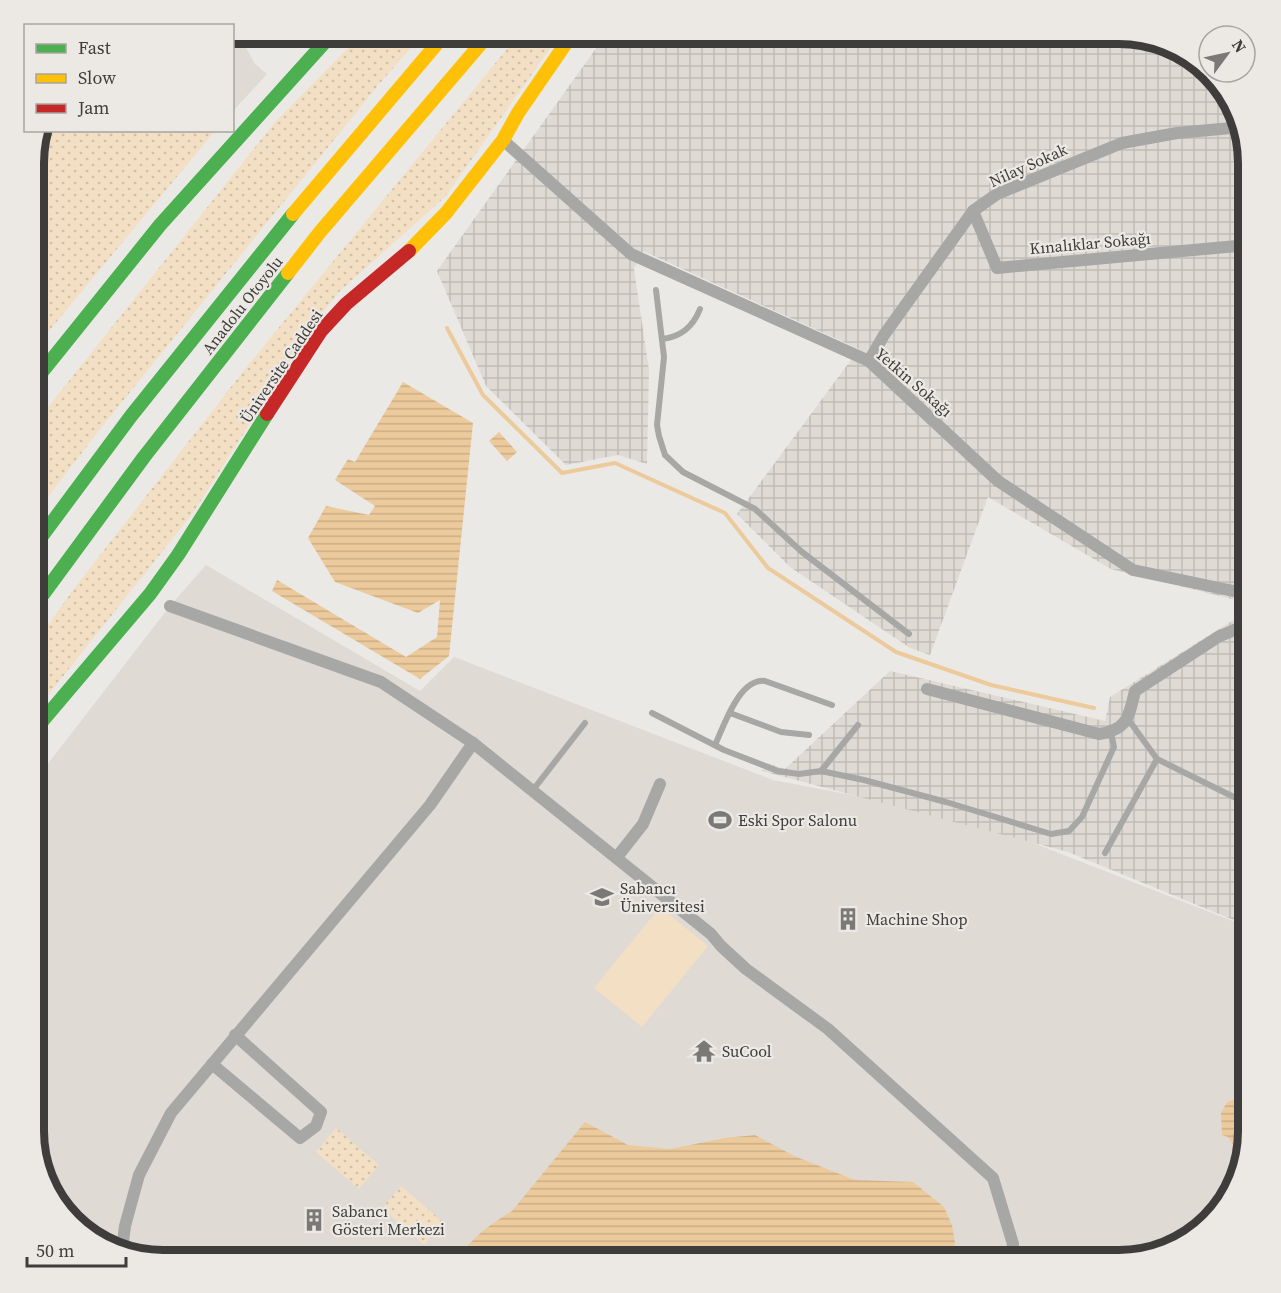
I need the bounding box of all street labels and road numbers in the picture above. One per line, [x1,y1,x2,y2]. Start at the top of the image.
street label: Nilay Sokak [985,138,1071,192]
street label: Kınalıklar Sokağı [1029,227,1152,259]
street label: Anadolu Otoyolu [197,251,287,359]
street label: Üniversite Caddesi [235,305,327,427]
street label: Yetkin Sokağı [871,342,957,422]

